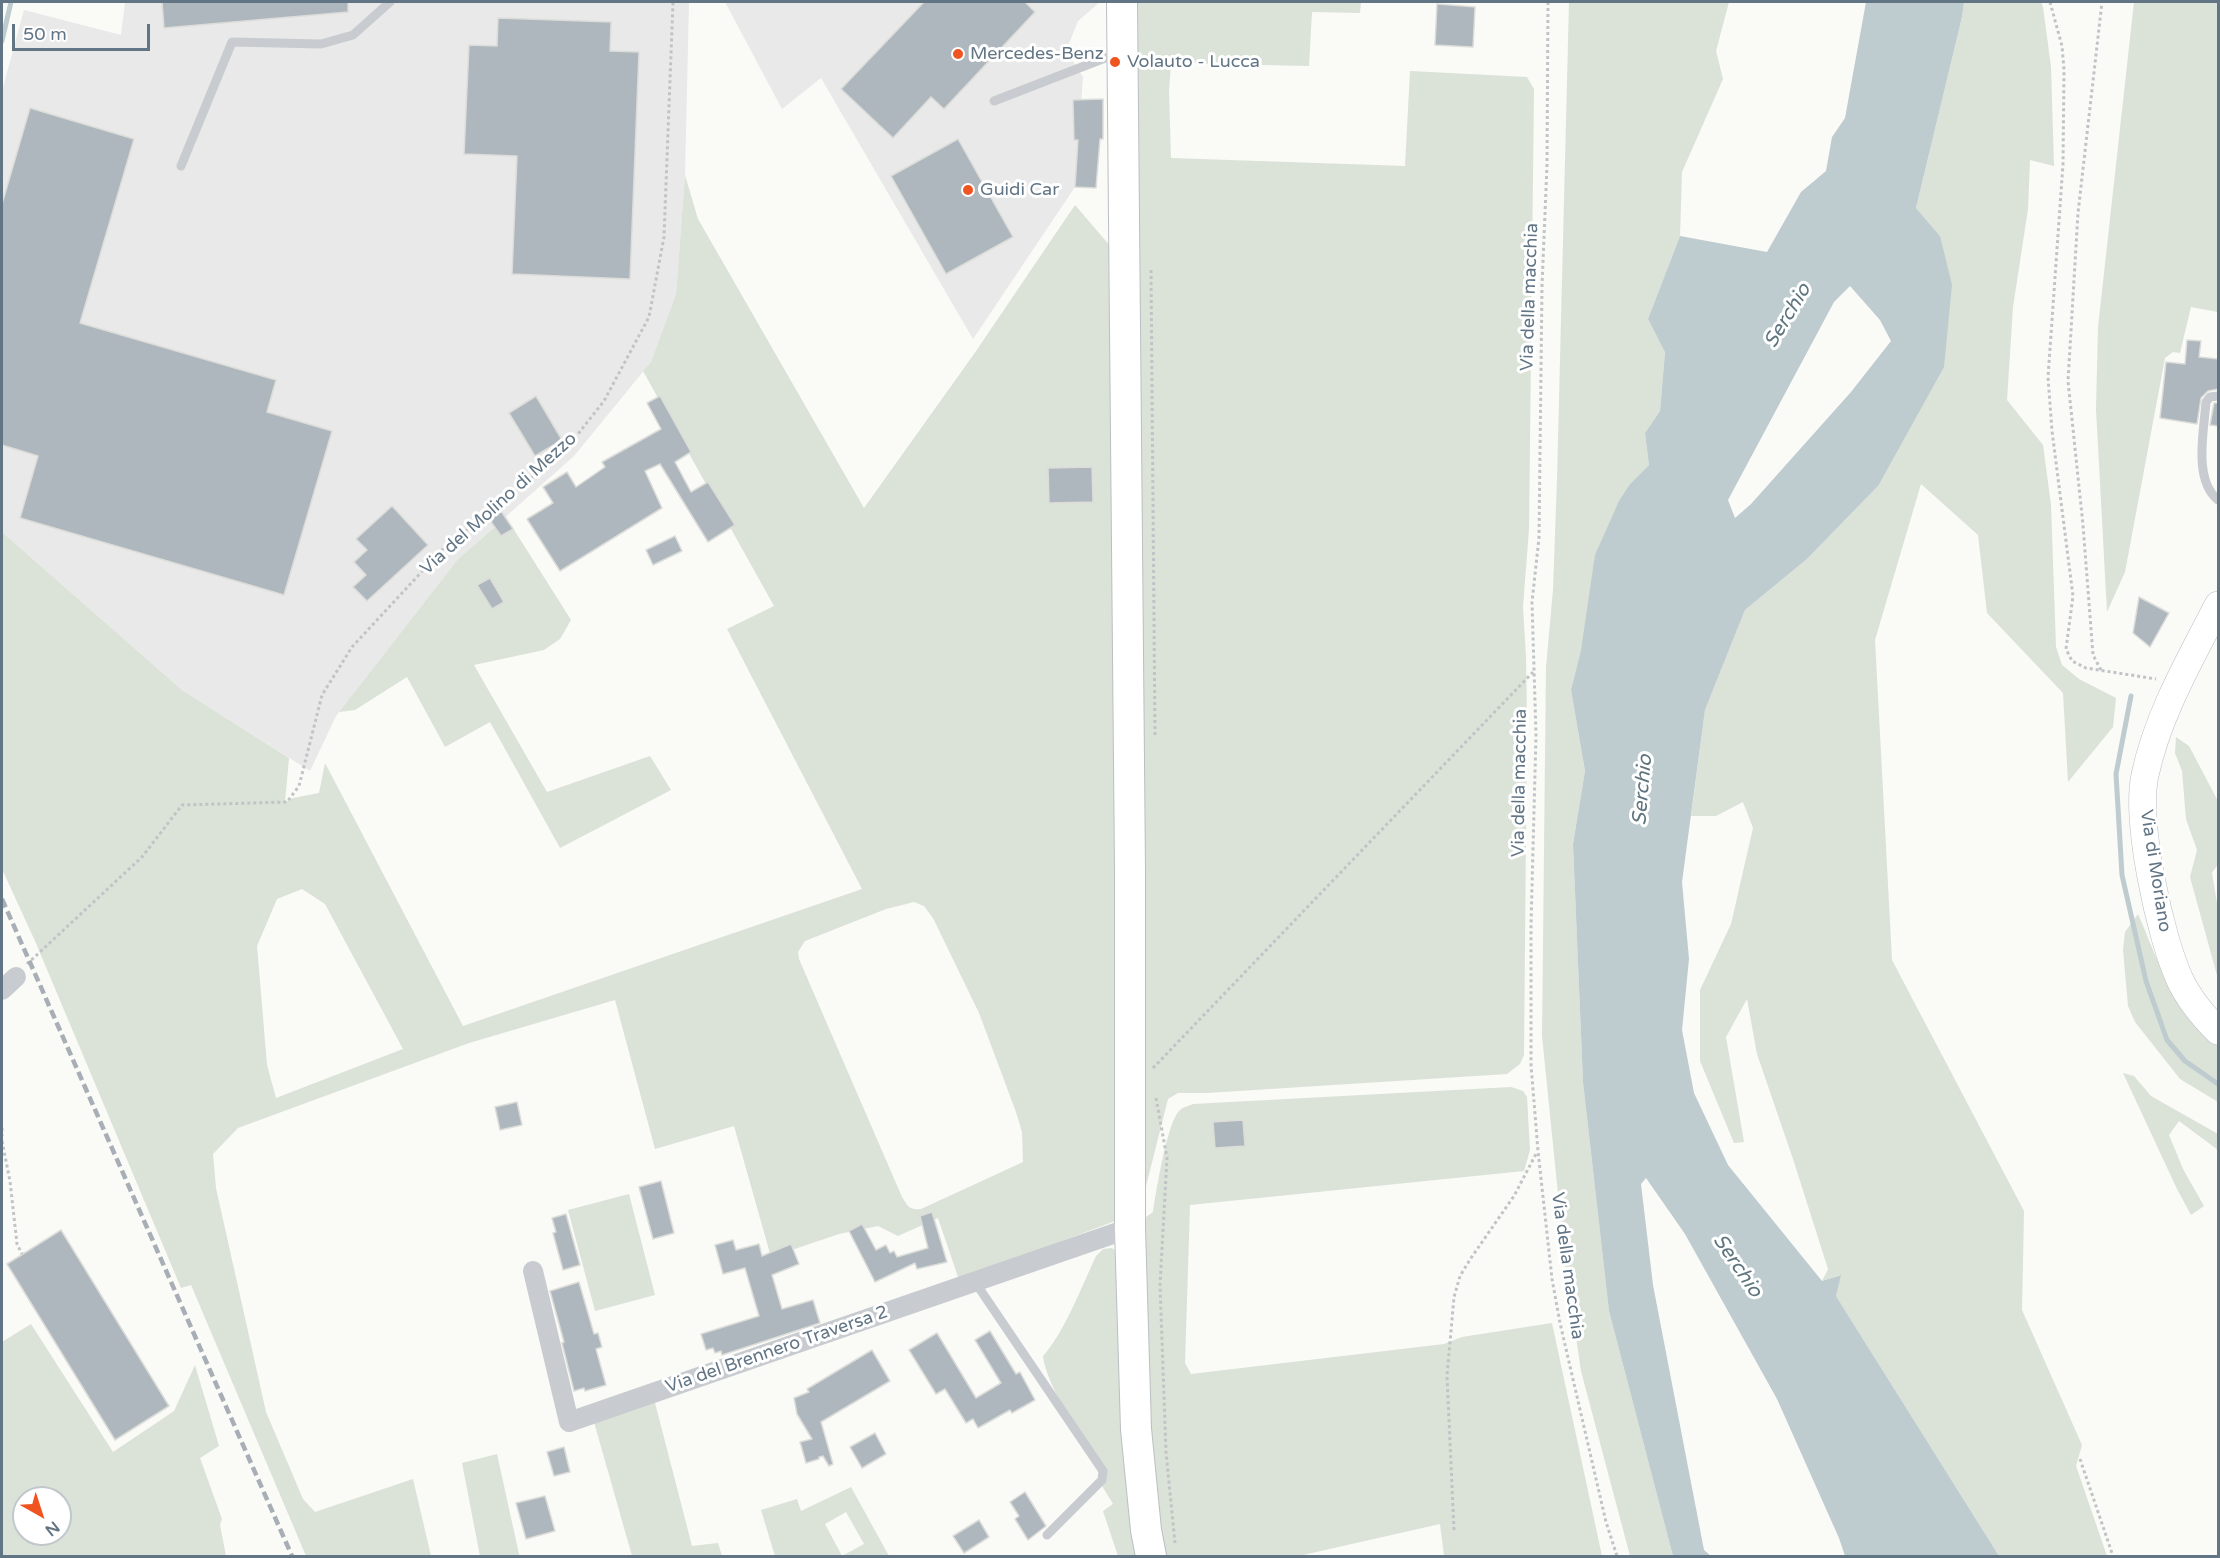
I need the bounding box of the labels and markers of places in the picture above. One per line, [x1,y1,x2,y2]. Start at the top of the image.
place label: Mercedes-Benz [970,43,1104,65]
marker: Mercedes-Benz [951,47,965,61]
place label: Volauto - Lucca [1127,51,1260,73]
marker: Volauto - Lucca [1108,55,1122,69]
place label: Guidi Car [980,179,1059,201]
marker: Guidi Car [961,183,975,197]

